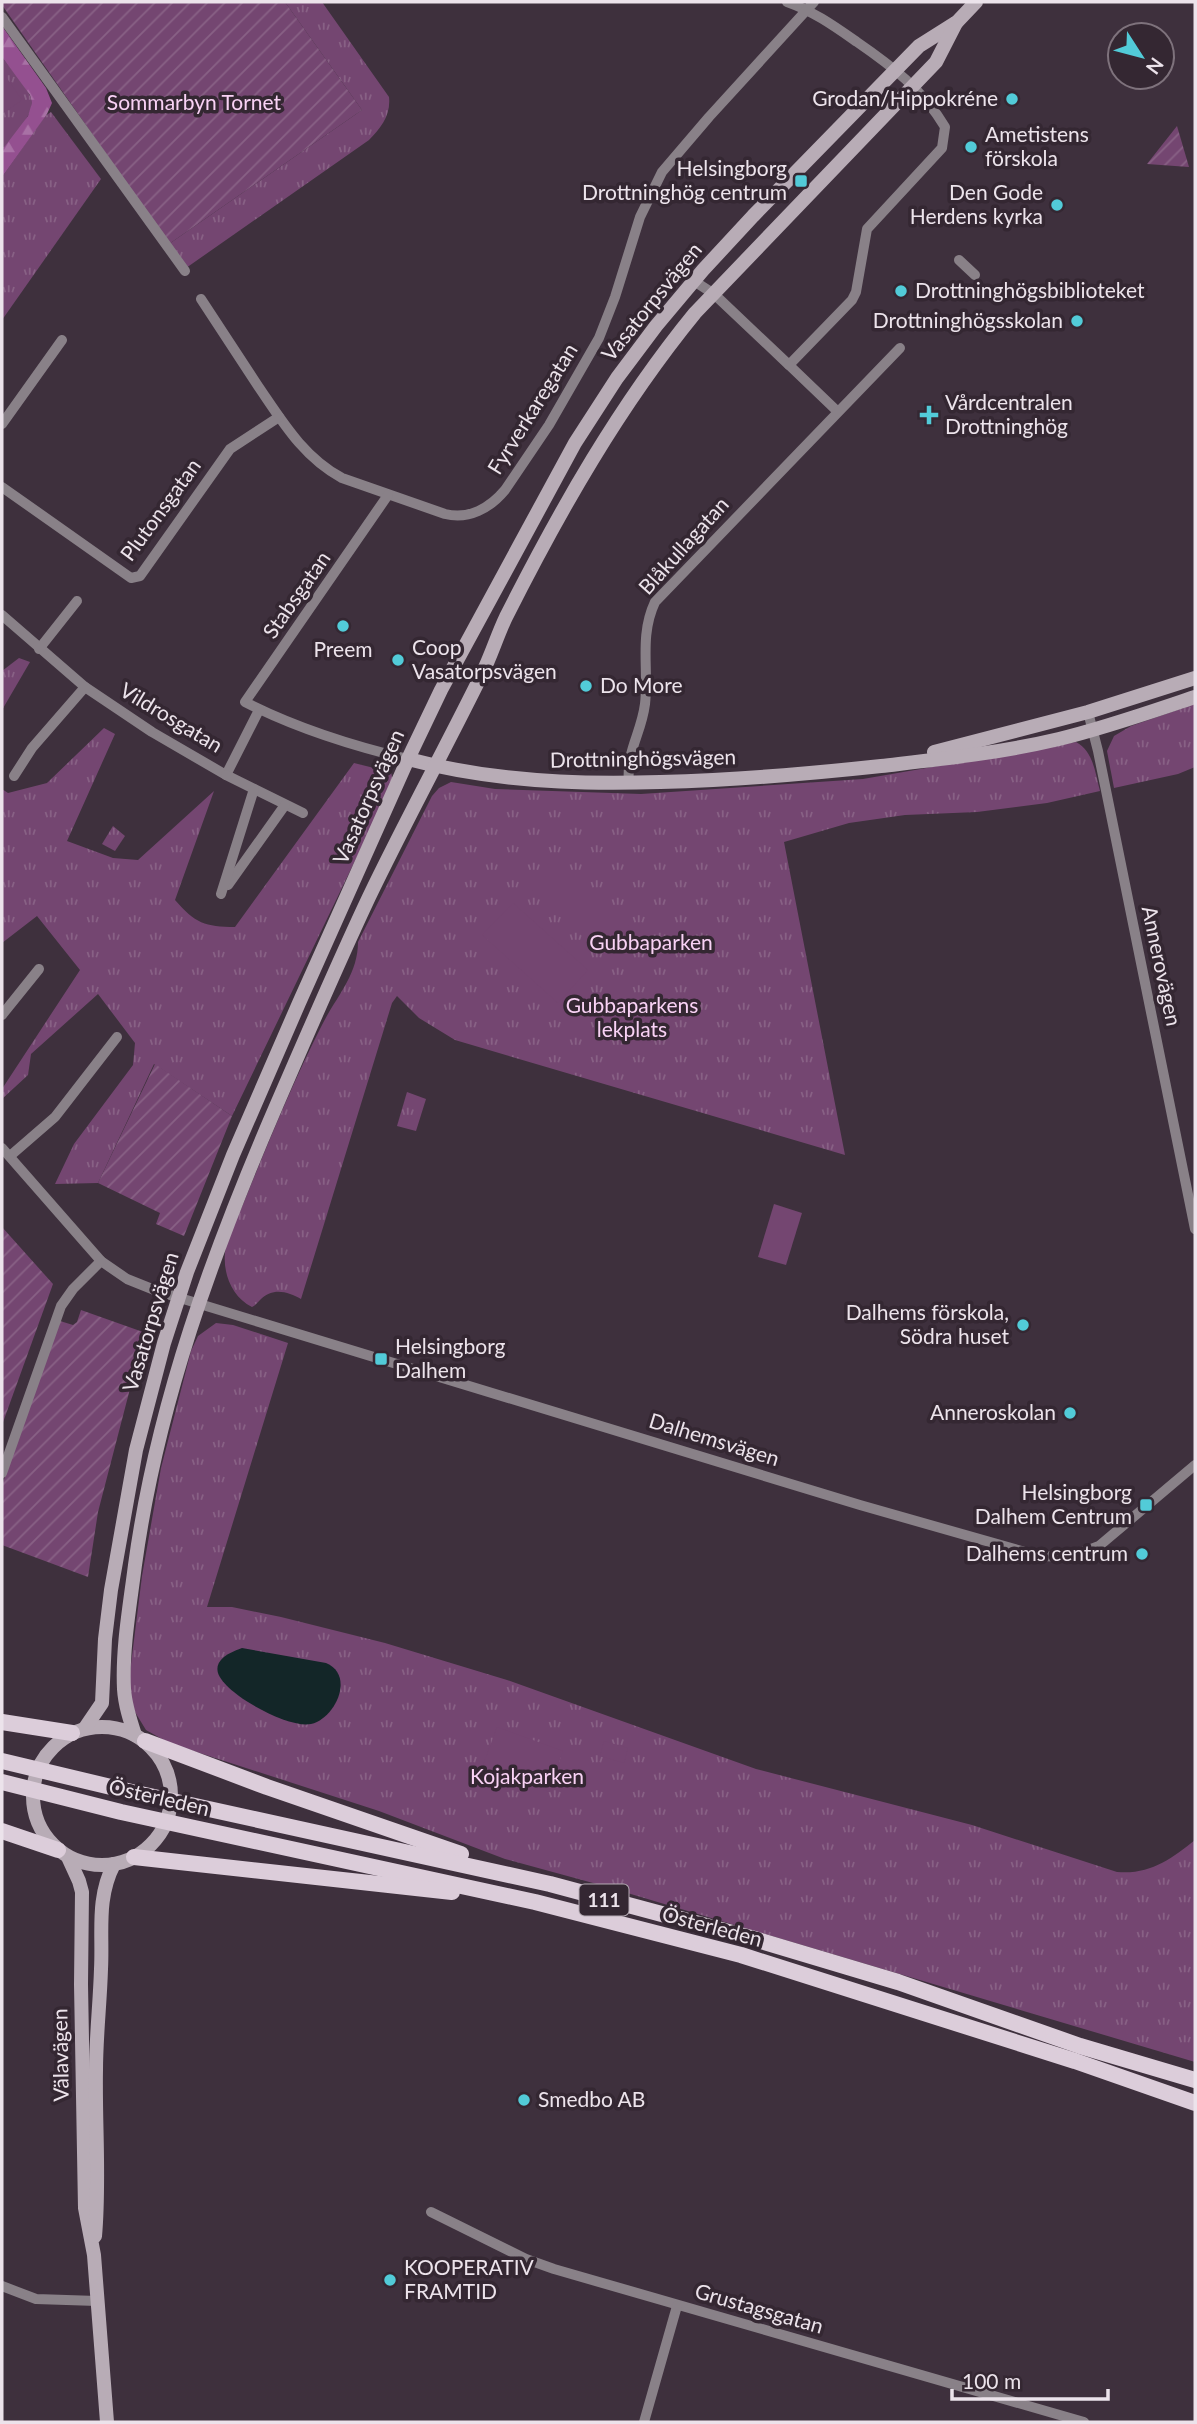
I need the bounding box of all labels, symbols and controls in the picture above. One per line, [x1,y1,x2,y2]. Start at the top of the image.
north arrow [1106,21,1176,91]
text: N [1142,54,1169,79]
place label: Grodan/Hippokréne [812,85,998,110]
park label: Sommarbyn Tornet [107,89,282,114]
marker: Grodan/Hippokréne [1004,91,1020,107]
place label: Ametistens förskola [985,121,1089,170]
marker: Ametistens förskola [963,139,979,155]
place label: Helsingborg Drottninghög centrum [582,155,787,204]
marker: Helsingborg Drottninghög centrum [793,173,809,189]
place label: Den Gode Herdens kyrka [910,179,1043,228]
marker: Den Gode Herdens kyrka [1049,197,1065,213]
street label: Vasatorpsvägen [596,237,706,365]
place label: Drottninghögsbiblioteket [915,277,1145,302]
marker: Drottninghögsbiblioteket [893,283,909,299]
place label: Drottninghögsskolan [873,307,1063,332]
marker: Drottninghögsskolan [1069,313,1085,329]
street label: Fyrverkaregatan [481,338,582,478]
place label: Vårdcentralen Drottninghög [945,389,1073,438]
marker: Vårdcentralen Drottninghög [919,405,939,425]
street label: Plutonsgatan [114,453,205,565]
street label: Blåkullagatan [633,491,733,599]
street label: Stabsgatan [257,546,335,643]
marker: Preem [335,618,351,634]
place label: Coop Vasatorpsvägen [412,634,557,683]
place label: Preem [313,636,373,661]
marker: Coop Vasatorpsvägen [390,652,406,668]
place label: Do More [600,672,683,697]
street label: Vildrosgatan [116,676,228,757]
marker: Do More [578,678,594,694]
street label: Vasatorpsvägen [327,725,409,868]
street label: Drottninghögsvägen [550,743,736,772]
street label: Annerovägen [1138,903,1187,1028]
park label: Gubbaparken [589,929,713,954]
park label: Gubbaparkens lekplats [566,992,698,1041]
street label: Vasatorpsvägen [116,1249,183,1394]
place label: Dalhems förskola, Södra huset [846,1299,1009,1348]
marker: Dalhems förskola, Södra huset [1015,1317,1031,1333]
place label: Helsingborg Dalhem [395,1333,506,1382]
marker: Helsingborg Dalhem [373,1351,389,1367]
place label: Anneroskolan [930,1399,1056,1424]
marker: Anneroskolan [1062,1405,1078,1421]
street label: Dalhemsvägen [646,1407,783,1470]
place label: Helsingborg Dalhem Centrum [975,1479,1132,1528]
marker: Helsingborg Dalhem Centrum [1138,1497,1154,1513]
place label: Dalhems centrum [966,1540,1128,1565]
marker: Dalhems centrum [1134,1546,1150,1562]
park label: Kojakparken [470,1763,584,1788]
street label: Österleden [107,1773,212,1820]
road number: 111 [580,1884,628,1916]
street label: Österleden [660,1900,765,1951]
street label: Välavägen [46,2008,73,2102]
place label: Smedbo AB [538,2086,645,2111]
marker: Smedbo AB [516,2092,532,2108]
place label: KOOPERATIV FRAMTID [404,2254,535,2303]
marker: KOOPERATIV FRAMTID [382,2272,398,2288]
street label: Grustagsgatan [692,2277,827,2338]
scale bar [952,2358,1108,2402]
text: 100 m [962,2368,1021,2393]

